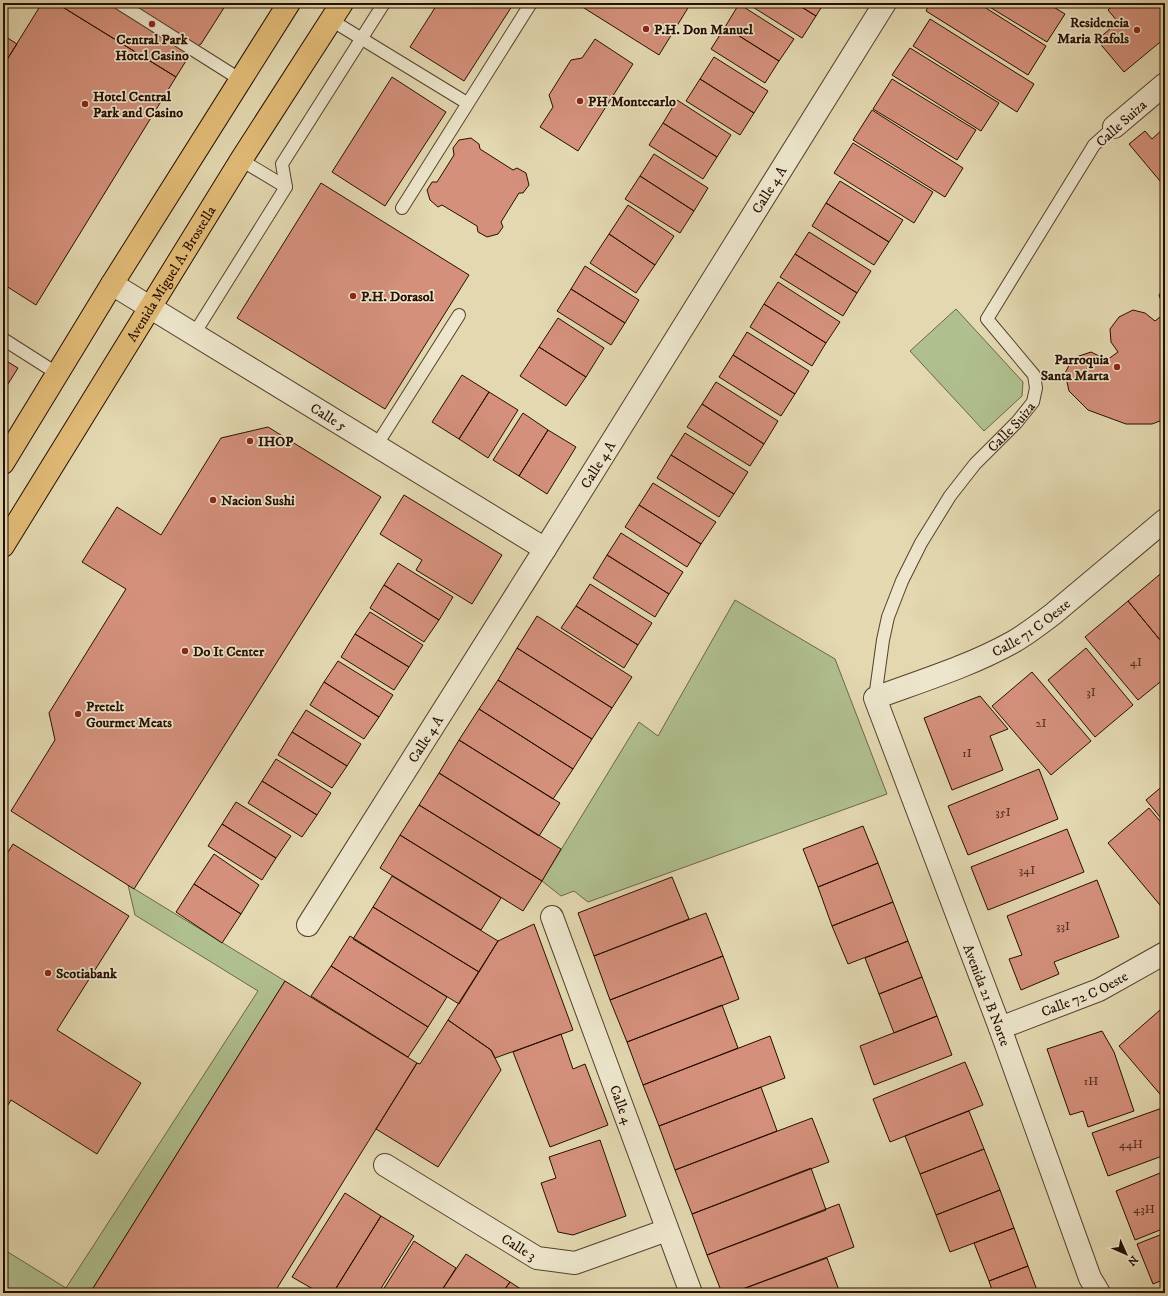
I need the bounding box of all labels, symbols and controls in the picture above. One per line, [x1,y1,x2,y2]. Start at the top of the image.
place label: Residencia Maria Rafols [1057,14,1130,48]
marker: Central Park Hotel Casino [147,19,157,29]
place label: P.H. Don Manuel [654,21,754,39]
marker: P.H. Don Manuel [641,24,651,34]
marker: Residencia Maria Rafols [1132,25,1142,35]
place label: Central Park Hotel Casino [115,31,189,65]
place label: Hotel Central Park and Casino [93,88,183,122]
place label: PH Montecarlo [588,93,676,111]
marker: PH Montecarlo [575,96,585,106]
street label: Calle Suiza [1093,96,1151,151]
marker: Hotel Central Park and Casino [80,99,90,109]
street label: Calle 4 A [748,162,792,217]
street label: Avenida Miguel A. Brostella [123,203,220,345]
place label: P.H. Dorasol [361,288,435,306]
marker: P.H. Dorasol [348,291,358,301]
place label: Parroquia Santa Marta [1041,351,1110,385]
marker: Parroquia Santa Marta [1112,362,1122,372]
street label: Calle Suiza [984,398,1040,456]
street label: Calle 5 [307,399,350,435]
place label: IHOP [258,433,294,451]
marker: IHOP [245,436,255,446]
street label: Calle 4 A [577,437,621,492]
place label: Nacion Sushi [221,492,295,510]
marker: Nacion Sushi [208,495,218,505]
street label: Calle 71 C Oeste [989,595,1075,661]
place label: Do It Center [193,643,265,661]
marker: Do It Center [180,646,190,656]
house number: 4I [1130,655,1142,670]
house number: 3I [1086,685,1096,700]
place label: Pretelt Gourmet Meats [86,698,172,732]
marker: Pretelt Gourmet Meats [73,709,83,719]
street label: Calle 4 A [405,712,448,766]
house number: 2I [1036,716,1046,731]
house number: 1I [962,746,972,761]
house number: 35I [995,805,1011,820]
house number: 34I [1019,863,1035,878]
house number: 33I [1056,919,1070,934]
street label: Avenida 21 B Norte [958,942,1014,1049]
place label: Scotiabank [56,965,118,983]
marker: Scotiabank [43,968,53,978]
street label: Calle 72 C Oeste [1039,968,1131,1021]
house number: 1H [1084,1074,1098,1089]
street label: Calle 4 [605,1083,636,1128]
house number: 44H [1119,1137,1143,1152]
house number: 43H [1133,1202,1155,1217]
street label: Calle 3 [498,1230,539,1265]
north arrow [1106,1234,1146,1274]
text: N [1124,1252,1141,1269]

